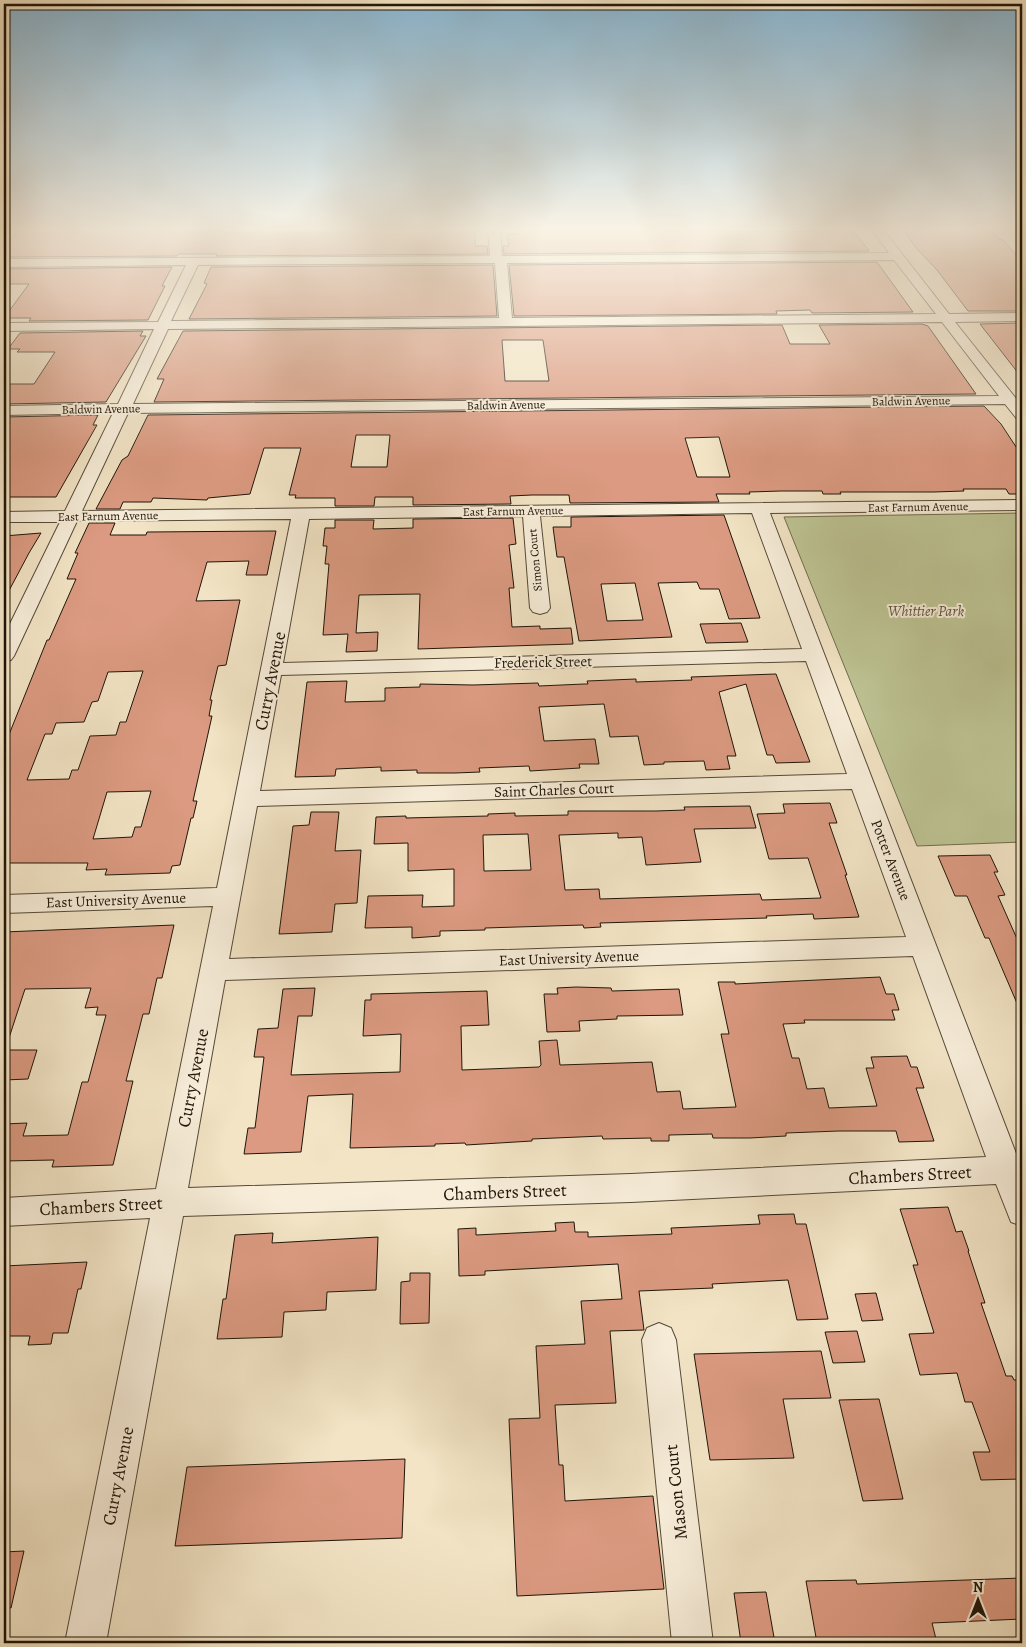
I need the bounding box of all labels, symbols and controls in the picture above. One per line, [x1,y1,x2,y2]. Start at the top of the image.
street label: Baldwin Avenue [872,392,950,410]
street label: Baldwin Avenue [467,396,545,414]
street label: Baldwin Avenue [62,400,140,418]
street label: East Farnum Avenue [868,498,968,516]
street label: East Farnum Avenue [463,502,563,520]
street label: East Farnum Avenue [58,507,158,525]
street label: Simon Court [524,528,546,592]
park label: Whittier Park [888,601,964,621]
street label: Curry Avenue [249,629,291,733]
street label: Frederick Street [494,651,592,673]
street label: Saint Charles Court [494,778,614,802]
street label: Potter Avenue [866,817,916,904]
street label: East University Avenue [46,888,187,912]
street label: East University Avenue [499,946,640,970]
street label: Curry Avenue [172,1026,214,1130]
street label: Chambers Street [848,1160,972,1190]
street label: Chambers Street [443,1178,567,1206]
street label: Chambers Street [39,1191,163,1221]
street label: Curry Avenue [97,1424,139,1528]
street label: Mason Court [659,1443,693,1541]
north arrow [954,1574,1004,1624]
text: N [973,1578,983,1597]

